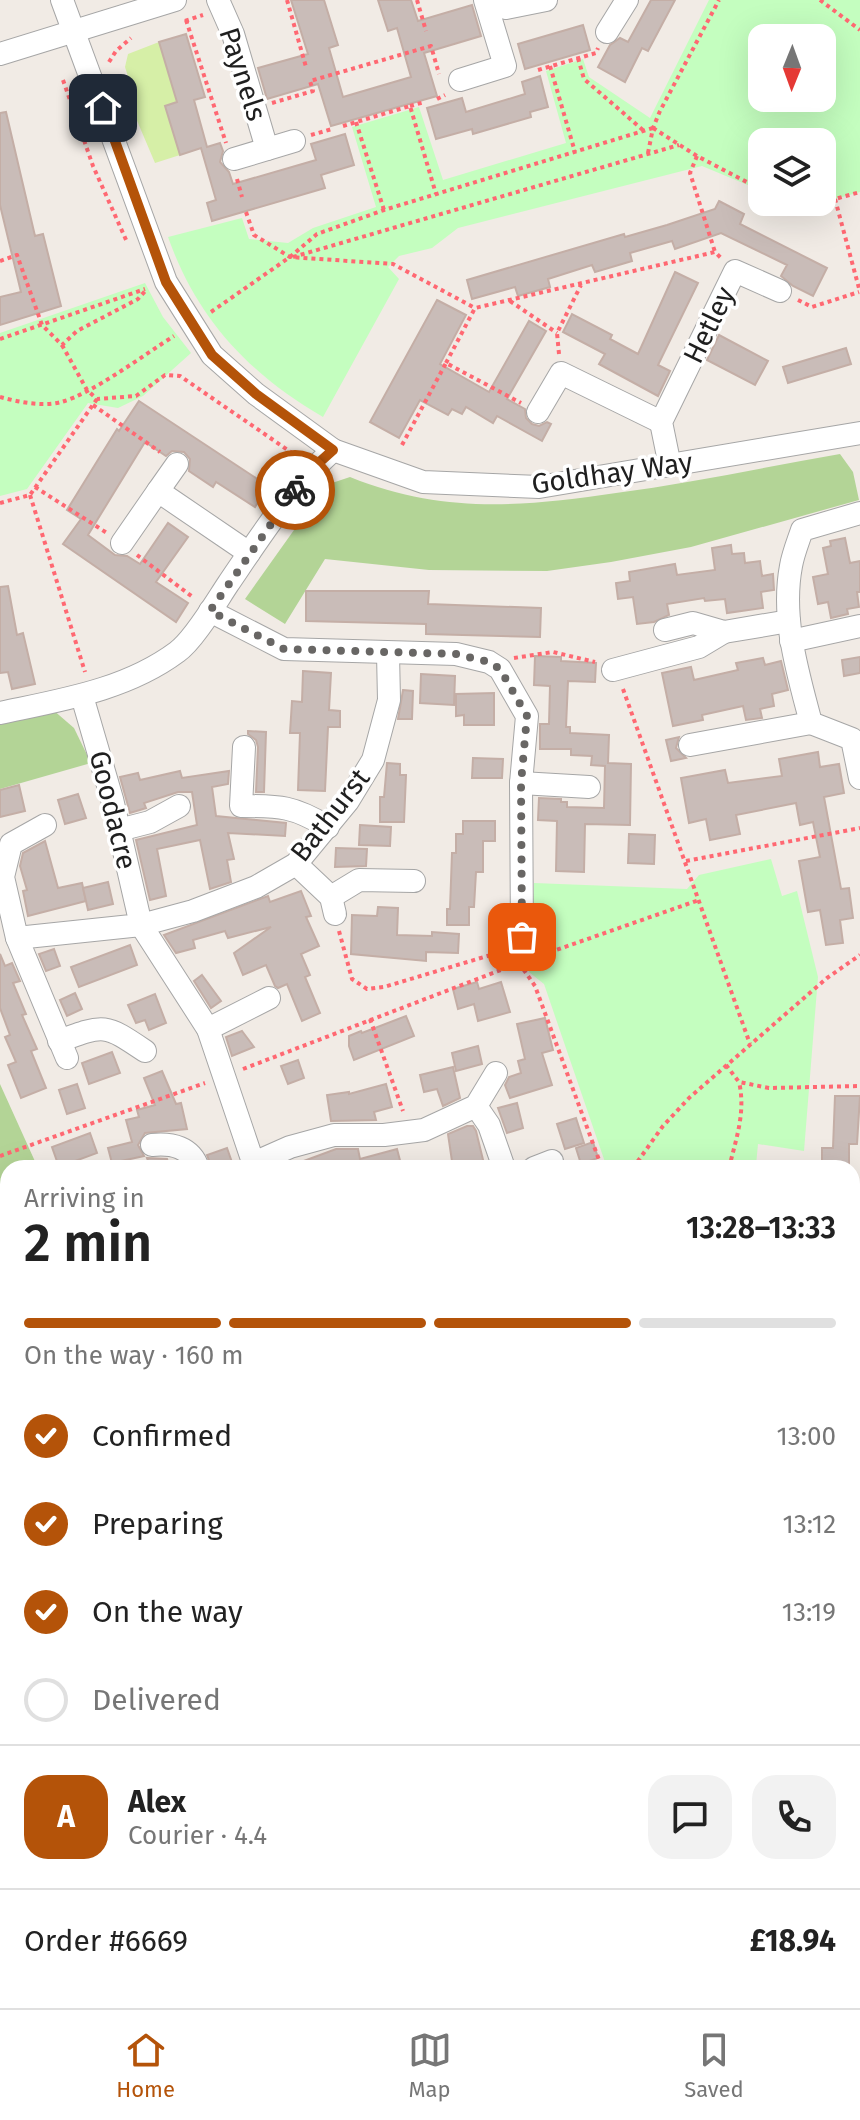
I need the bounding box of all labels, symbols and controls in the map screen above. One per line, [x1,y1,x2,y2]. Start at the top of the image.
street label: Paynels [212,23,274,125]
north arrow [748,24,836,112]
map controls [748,24,836,216]
pin [69,74,137,142]
icon: home [81,86,125,130]
button: layers [748,128,836,216]
street label: Hetley [676,281,742,369]
street label: Goldhay Way [529,445,695,501]
courier [255,450,335,530]
icon: bike [273,468,317,512]
street label: Goodacre [82,747,144,873]
street label: Bathurst [284,761,377,868]
pin [488,903,556,971]
icon: bag [500,915,544,959]
text: Arriving in [24,1183,145,1214]
text: 13:28–13:33 [686,1210,836,1246]
text: 2 min [24,1212,152,1275]
text: On the way · 160 m [24,1340,244,1371]
icon: check [24,1414,68,1458]
text: Confirmed [92,1418,232,1454]
text: 13:00 [777,1421,836,1452]
icon: check [24,1502,68,1546]
text: Preparing [92,1506,223,1542]
text: 13:12 [782,1509,836,1540]
icon: check [24,1590,68,1634]
text: On the way [92,1594,243,1630]
text: 13:19 [782,1597,836,1628]
text: Delivered [92,1682,221,1718]
button: chat [648,1775,732,1859]
button: phone [752,1775,836,1859]
text: Alex [128,1784,186,1820]
text: A [57,1799,75,1835]
text: Courier · 4.4 [128,1820,267,1851]
text: Order #6669 [24,1923,188,1959]
text: £18.94 [750,1923,836,1959]
tab: Home [116,2028,175,2103]
tab: Map [408,2028,452,2103]
tab: Saved [684,2028,744,2103]

